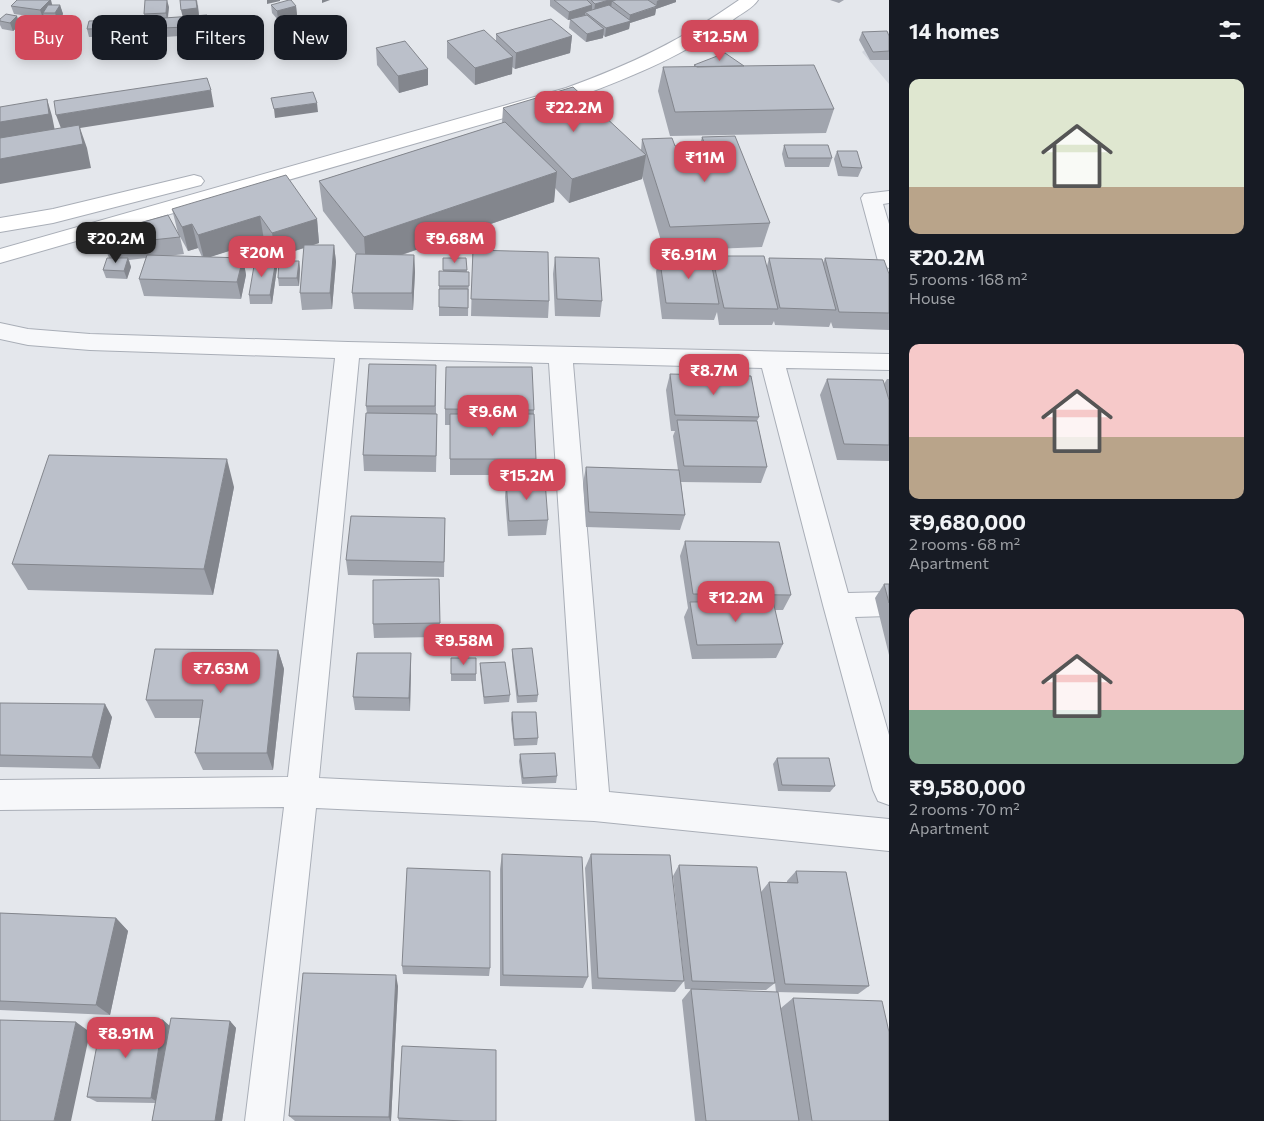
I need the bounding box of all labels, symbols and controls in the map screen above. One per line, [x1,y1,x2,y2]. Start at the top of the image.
chip: Buy [15,15,82,60]
chip: Rent [92,15,167,60]
chip: Filters [177,15,264,60]
chip: New [274,15,347,60]
icon: filters [1216,16,1244,44]
text: 14 homes [909,18,999,43]
pin: ₹12.5M [679,20,761,62]
text: ₹12.5M [692,26,748,45]
pin: ₹22.2M [533,90,615,133]
text: ₹22.2M [546,97,602,116]
icon: home [1032,111,1122,201]
pin: ₹11M [675,140,735,183]
text: ₹11M [685,147,725,166]
pin: ₹20.2M [75,222,157,264]
pin: ₹9.68M [414,222,496,264]
text: ₹20.2M [87,228,145,247]
text: ₹9.68M [426,228,484,247]
pin: ₹20M [232,236,292,278]
pin: ₹6.91M [648,238,730,280]
text: ₹20M [240,242,284,261]
text: ₹6.91M [661,244,717,263]
text: ₹20.2M [909,244,985,269]
text: 5 rooms · 168 m² [909,269,1027,288]
text: House [909,288,955,307]
pin: ₹8.7M [679,354,749,396]
text: ₹8.7M [690,360,738,379]
icon: home [1032,376,1122,466]
pin: ₹9.6M [458,394,528,437]
text: ₹9.6M [469,401,517,420]
pin: ₹15.2M [486,458,568,501]
text: ₹15.2M [500,465,555,484]
text: ₹9,680,000 [909,509,1026,534]
text: 2 rooms · 68 m² [909,534,1020,553]
text: Apartment [909,553,989,572]
pin: ₹12.2M [695,580,777,623]
text: ₹12.2M [709,587,764,606]
pin: ₹9.58M [423,624,505,666]
text: ₹9.58M [435,630,493,649]
icon: home [1032,641,1122,731]
pin: ₹7.63M [180,652,262,694]
text: ₹7.63M [193,658,249,677]
text: ₹9,580,000 [909,774,1026,799]
text: 2 rooms · 70 m² [909,799,1020,818]
text: Apartment [909,818,989,837]
pin: ₹8.91M [85,1016,167,1059]
text: ₹8.91M [98,1023,154,1042]

